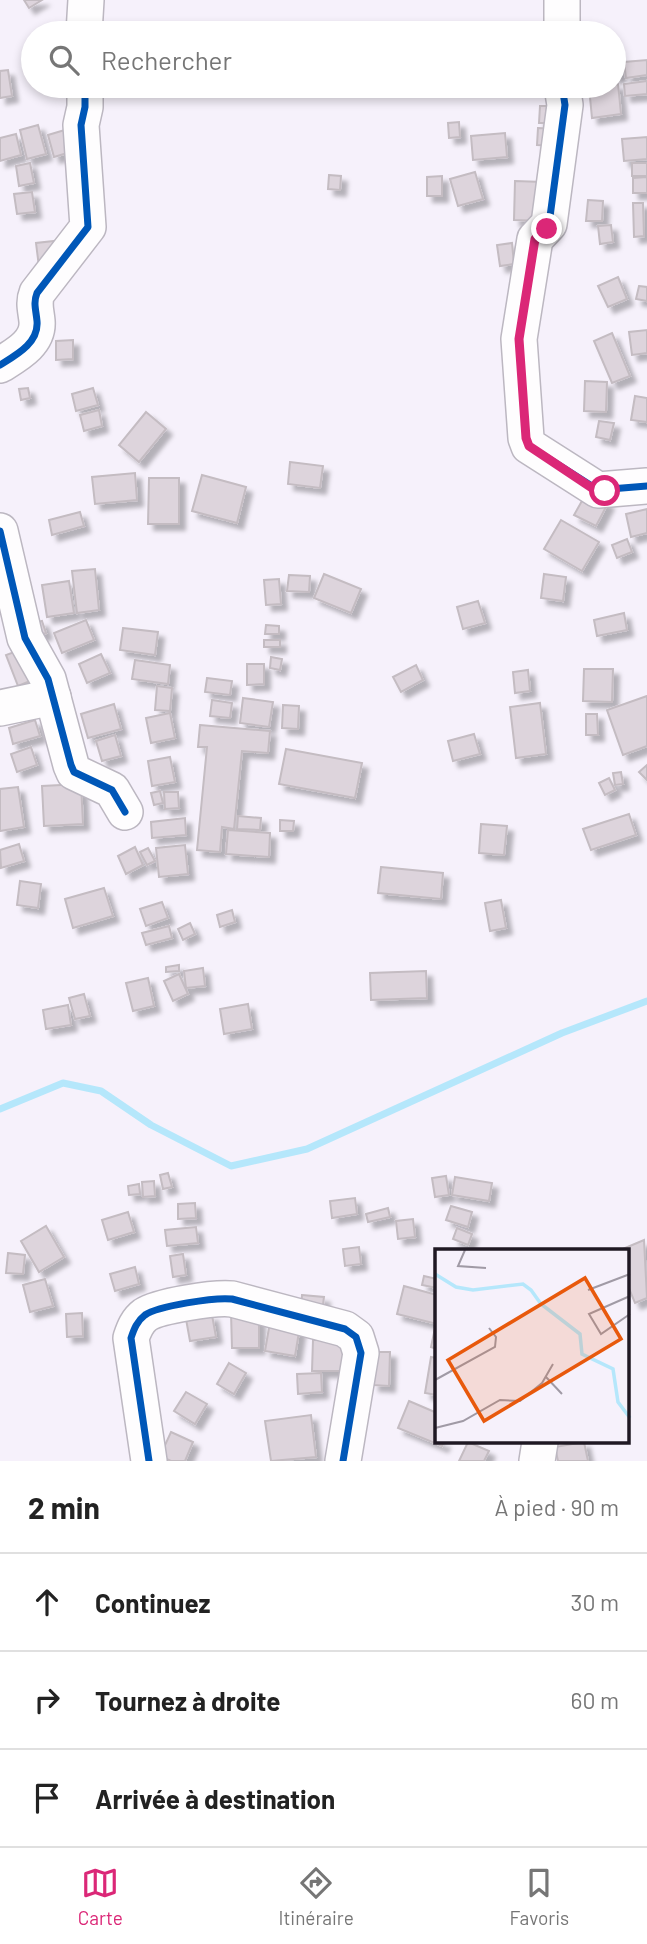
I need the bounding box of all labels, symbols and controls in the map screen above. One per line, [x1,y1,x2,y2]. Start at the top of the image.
search box [21,21,626,98]
icon: search [45,41,83,79]
text: Rechercher [101,44,232,75]
route end [531,213,562,244]
route start [589,475,620,506]
inset map [435,1249,630,1444]
text: 2 min [28,1489,100,1525]
text: À pied · 90 m [494,1493,619,1521]
icon: ahead [28,1583,66,1621]
text: Continuez [95,1587,211,1618]
text: 30 m [571,1588,619,1616]
icon: right [28,1681,66,1719]
text: Tournez à droite [95,1685,280,1716]
text: 60 m [571,1686,619,1714]
icon: arrive [28,1779,66,1817]
text: Arrivée à destination [95,1783,335,1814]
tab: Carte [78,1864,123,1929]
tab: Itinéraire [279,1864,354,1929]
tab: Favoris [509,1864,569,1929]

